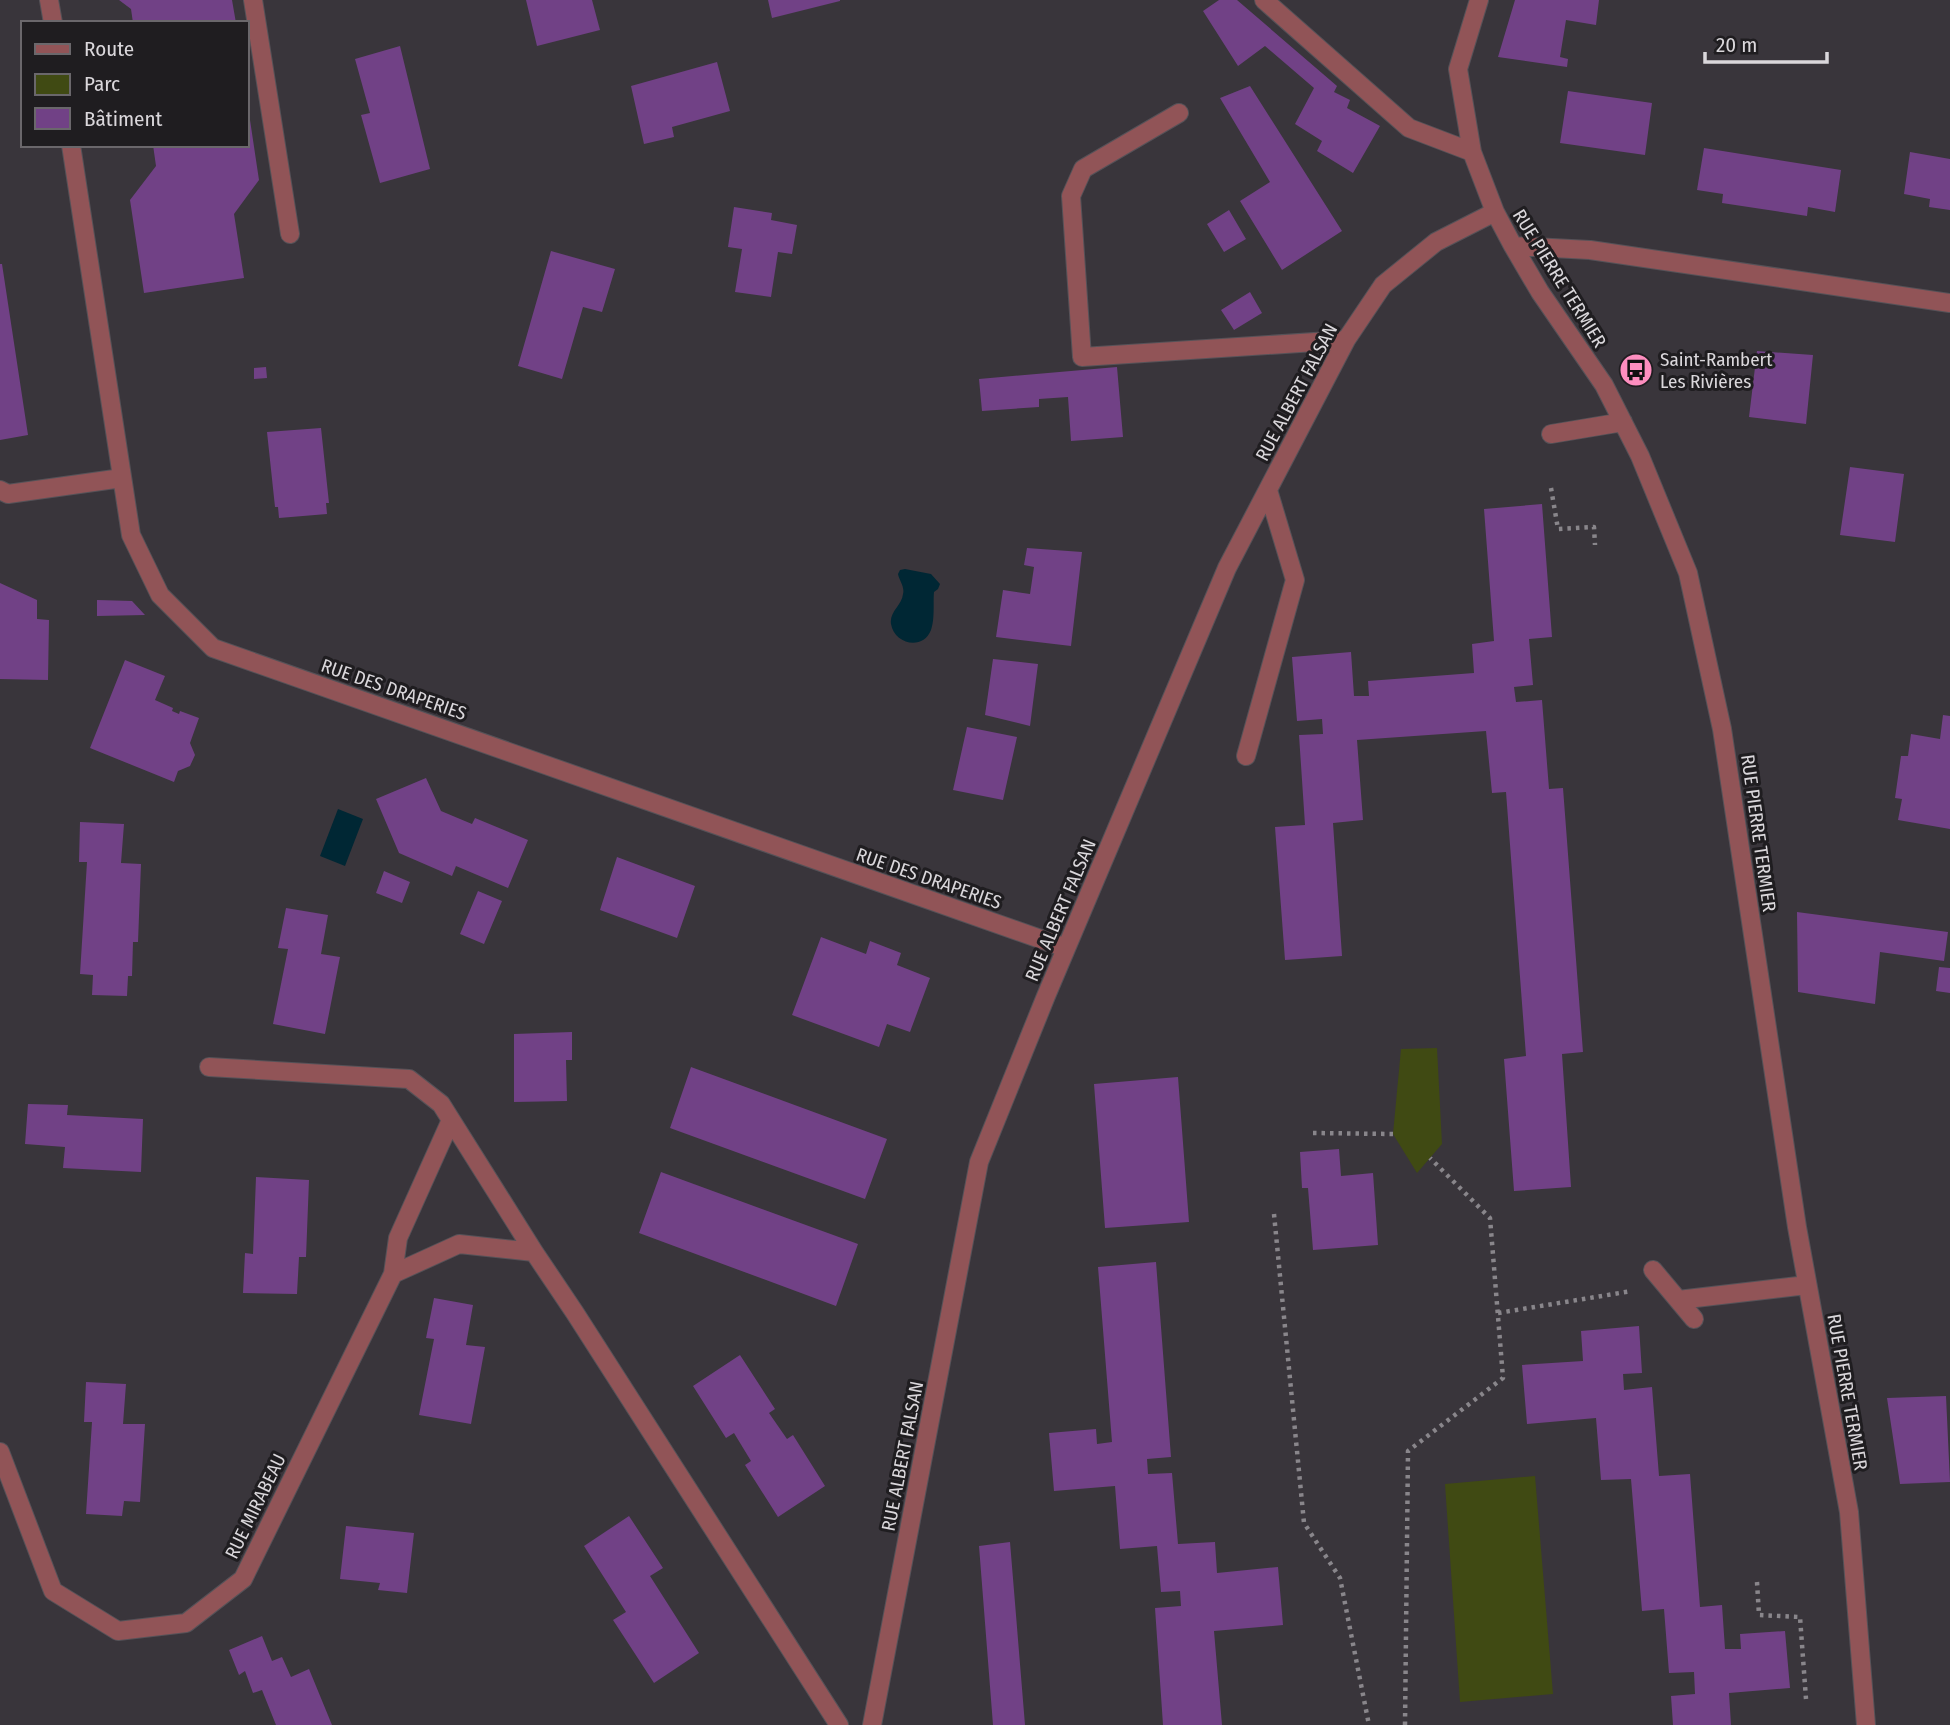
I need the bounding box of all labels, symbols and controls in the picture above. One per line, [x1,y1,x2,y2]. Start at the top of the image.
legend [21,21,248,147]
scale bar [1705,21,1828,65]
text: 20 m [1716,32,1757,58]
text: Route [84,36,134,62]
text: Parc [84,71,120,97]
text: Bâtiment [84,106,163,132]
street label: RUE PIERRE TERMIER [1508,205,1611,352]
street label: RUE ALBERT FALSAN [1251,320,1342,465]
place label: Saint-Rambert Les Rivières [1660,348,1773,393]
bus stop icon: Saint-Rambert Les Rivières [1617,351,1655,389]
street label: RUE DES DRAPERIES [318,654,470,725]
street label: RUE PIERRE TERMIER [1736,753,1781,913]
street label: RUE ALBERT FALSAN [1020,836,1101,985]
street label: RUE DES DRAPERIES [853,843,1005,914]
street label: RUE PIERRE TERMIER [1822,1312,1873,1472]
street label: RUE ALBERT FALSAN [877,1379,928,1533]
street label: RUE MIRABEAU [220,1450,291,1562]

